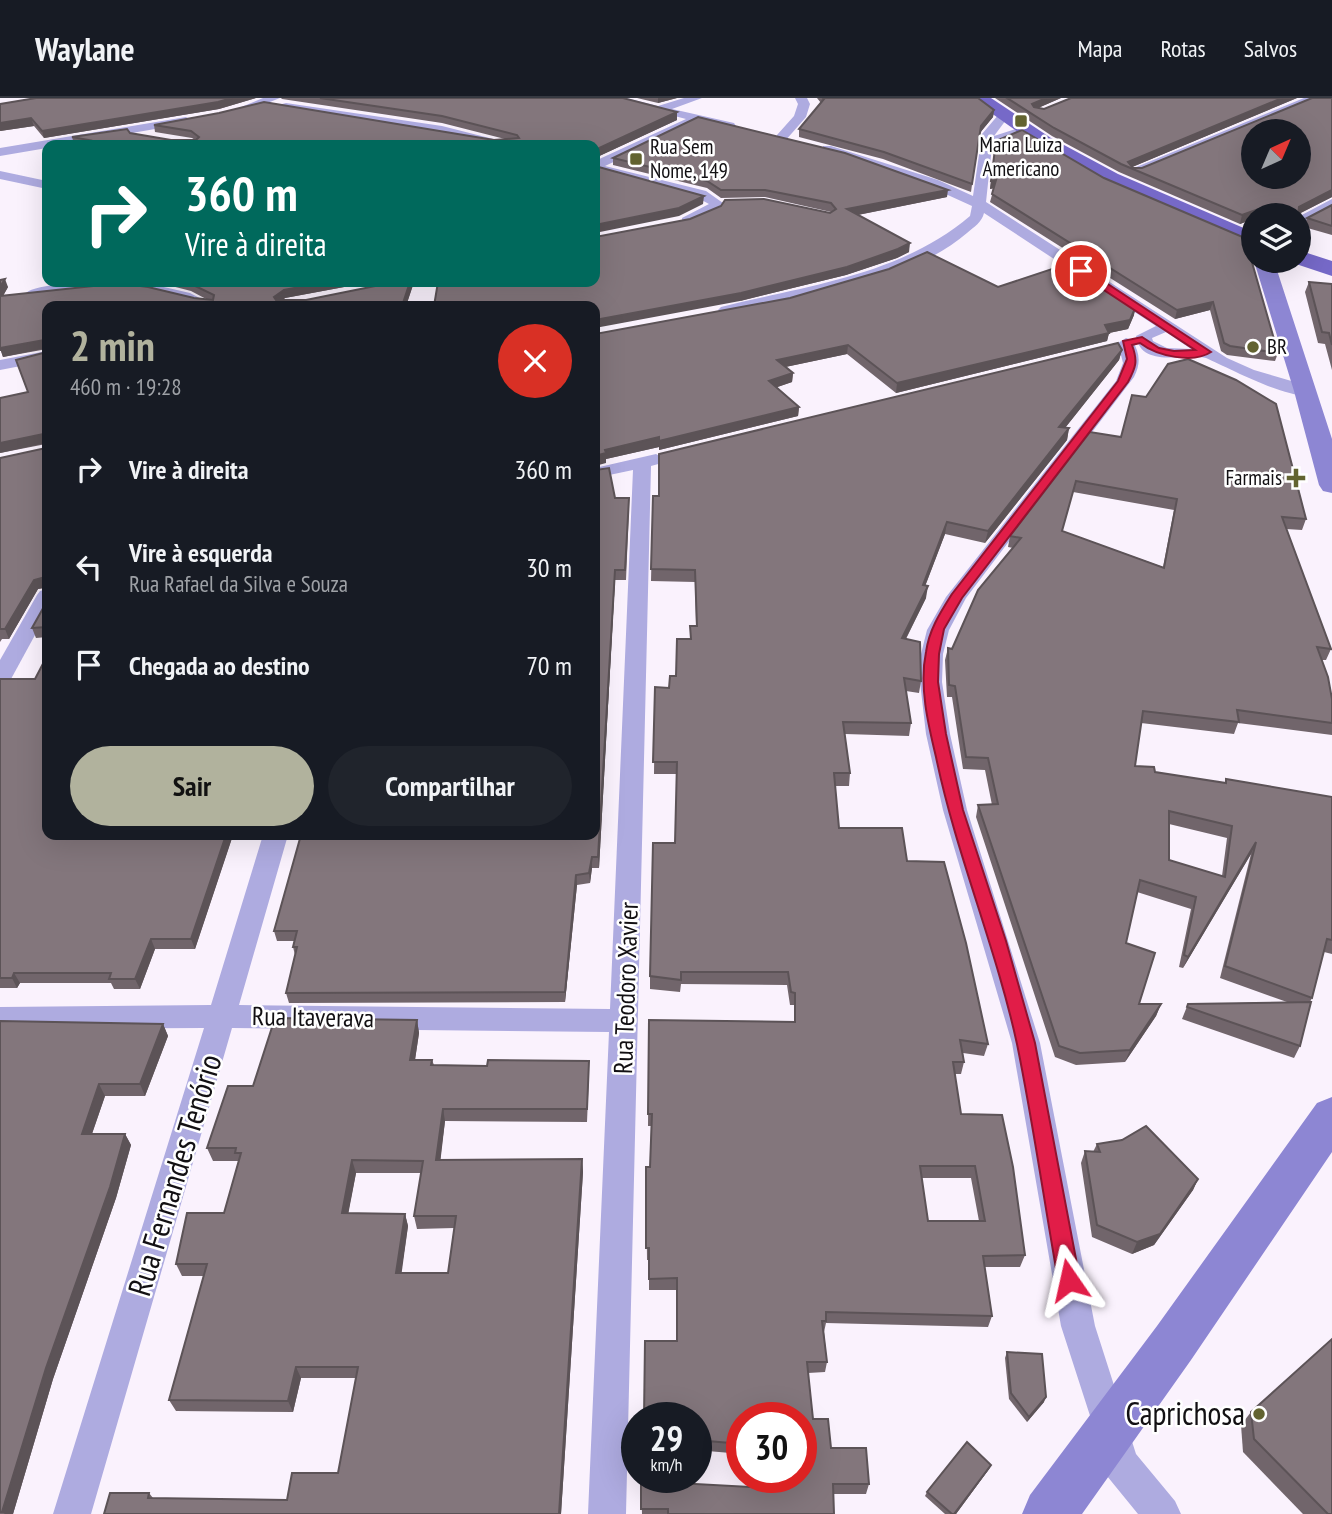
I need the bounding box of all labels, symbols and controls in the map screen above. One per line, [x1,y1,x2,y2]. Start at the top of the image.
text: Waylane [35,27,135,70]
text: Mapa [1078,33,1122,64]
text: Rotas [1160,33,1206,64]
text: Salvos [1244,33,1297,64]
marker: Maria Luiza Americano [1013,113,1029,129]
north arrow [1241,119,1311,189]
map controls [1241,119,1311,273]
place label: Maria Luiza Americano [980,131,1063,182]
place label: Rua Sem Nome, 149 [650,133,728,184]
marker: Rua Sem Nome, 149 [628,151,644,167]
text: 360 m [185,161,298,225]
icon: right [70,168,161,259]
button: layers [1241,203,1311,273]
text: Vire à direita [185,223,326,265]
pin [1051,241,1111,301]
icon: arrive [1062,252,1100,290]
text: 2 min [70,318,155,373]
button: close [498,324,572,398]
place label: BR [1267,333,1287,360]
marker: BR [1245,339,1261,355]
text: 460 m · 19:28 [70,372,182,401]
icon: right [70,450,108,488]
text: Vire à direita [129,453,248,486]
text: 360 m [514,453,572,486]
place label: Farmais [1225,464,1282,491]
marker: Farmais [1288,470,1304,486]
text: Vire à esquerda [129,536,272,569]
icon: left [70,548,108,586]
text: 30 m [526,551,572,584]
text: Rua Rafael da Silva e Souza [129,569,348,598]
icon: arrive [70,646,108,684]
text: Chegada ao destino [129,649,310,682]
text: 70 m [526,649,572,682]
button: Sair [70,746,314,826]
button: Compartilhar [328,746,572,826]
street label: Rua Teodoro Xavier [606,902,645,1074]
street label: Rua Itaverava [252,999,374,1034]
street label: Rua Fernandes Tenório [117,1049,231,1301]
position arrow [1032,1243,1106,1317]
place label: Caprichosa [1125,1392,1245,1434]
speed limit sign: 30 [726,1402,817,1493]
marker: Caprichosa [1251,1406,1267,1422]
text: 29 [650,1415,683,1461]
text: km/h [651,1453,682,1476]

